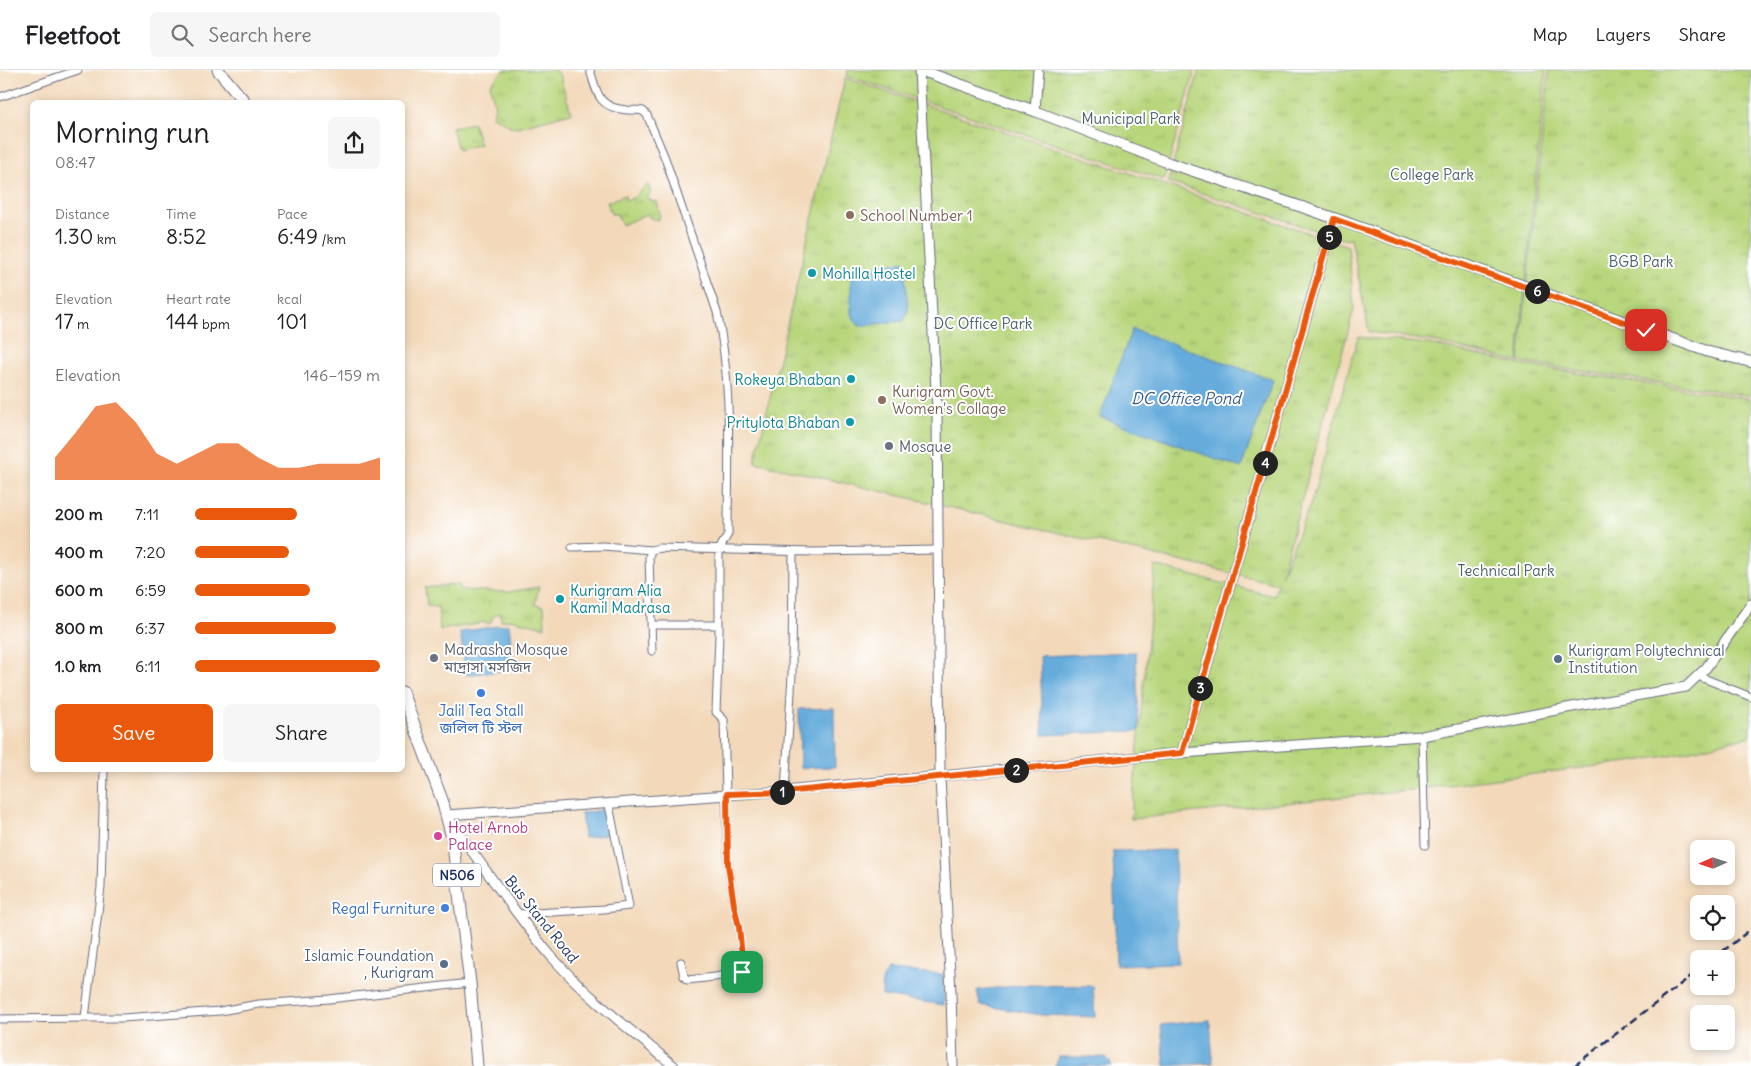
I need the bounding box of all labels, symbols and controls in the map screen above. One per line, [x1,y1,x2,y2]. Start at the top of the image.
search box [150,12,500,57]
text: Fleetfoot [25,20,120,50]
icon: search [168,21,196,49]
text: Search here [208,23,311,47]
text: Map [1532,23,1567,46]
text: Layers [1595,23,1651,46]
text: Share [1679,23,1726,46]
park label: Municipal Park [1082,109,1181,128]
text: Morning run [55,115,210,151]
button: share [328,117,380,169]
text: 08:47 [55,152,95,172]
park label: College Park [1390,165,1474,184]
text: Distance [55,205,110,223]
text: Time [166,205,196,223]
text: Pace [277,205,307,223]
place label: School Number 1 [860,206,973,225]
marker: School Number 1 [844,209,856,221]
text: 1.30 [55,223,93,250]
text: 8:52 [166,223,206,250]
text: 6:49 [277,223,318,250]
pin: 5 [1316,224,1342,250]
text: 5 [1325,228,1334,246]
text: km [93,230,116,248]
text: /km [318,230,346,248]
park label: BGB Park [1608,252,1674,271]
place label: Mohilla Hostel [822,264,916,283]
marker: Mohilla Hostel [806,267,818,279]
pin: 6 [1524,278,1550,304]
text: 6 [1533,282,1542,300]
text: Elevation [55,290,112,308]
text: Heart rate [166,290,231,308]
text: kcal [277,290,302,308]
text: 17 [55,308,74,335]
text: 144 [166,308,199,335]
text: 101 [277,308,308,335]
pin [1625,309,1667,351]
park label: DC Office Park [934,314,1033,333]
text: m [74,315,89,333]
text: bpm [199,315,230,333]
icon: check [1632,316,1660,344]
text: Elevation [55,365,121,385]
text: 146–159 m [303,365,380,385]
place label: Rokeya Bhaban [734,370,841,389]
marker: Rokeya Bhaban [845,373,857,385]
place label: Kurigram Govt. Women's Collage [892,382,1006,418]
water label: DC Office Pond [1131,388,1243,408]
marker: Kurigram Govt. Women's Collage [876,394,888,406]
place label: Pritylota Bhaban [726,413,840,432]
marker: Pritylota Bhaban [844,416,856,428]
place label: Mosque [899,437,951,456]
marker: Mosque [883,440,895,452]
pin: 4 [1252,450,1278,476]
text: 4 [1261,454,1270,472]
text: 200 m [55,504,103,524]
text: 7:11 [135,504,159,524]
text: 400 m [55,542,103,562]
text: 7:20 [135,542,166,562]
park label: Technical Park [1457,561,1555,580]
text: 600 m [55,580,103,600]
text: 6:59 [135,580,166,600]
place label: Kurigram Alia Kamil Madrasa [570,581,671,617]
marker: Kurigram Alia Kamil Madrasa [554,593,566,605]
text: 800 m [55,618,103,638]
text: 6:37 [135,618,165,638]
place label: Madrasha Mosque মাদ্রাসা মসজিদ [443,640,568,676]
place label: Kurigram Polytechnical Institution [1568,641,1725,677]
marker: Madrasha Mosque মাদ্রাসা মসজিদ [428,652,440,664]
marker: Kurigram Polytechnical Institution [1552,653,1564,665]
text: 1.0 km [55,656,101,676]
text: 6:11 [135,656,161,676]
pin: 3 [1188,676,1212,700]
text: 3 [1197,679,1204,697]
marker: Jalil Tea Stall জলিল টি স্টল [475,687,487,699]
place label: Jalil Tea Stall জলিল টি স্টল [438,701,524,737]
button: Save [55,704,213,762]
button: Share [223,704,380,762]
pin: 2 [1004,758,1028,782]
text: 2 [1013,761,1020,779]
pin: 1 [770,780,794,804]
text: 1 [780,783,785,801]
place label: Hotel Arnob Palace [448,818,528,854]
marker: Hotel Arnob Palace [432,830,444,842]
north arrow [1690,840,1735,885]
map controls [1690,840,1735,1050]
road number: N506 [433,864,481,886]
street label: Bus Stand Road [501,871,583,967]
button: locate [1690,895,1735,940]
place label: Regal Furniture [331,899,435,918]
marker: Regal Furniture [439,902,451,914]
place label: Islamic Foundation , Kurigram [304,946,434,982]
button: + [1690,950,1735,995]
pin [721,951,763,993]
marker: Islamic Foundation , Kurigram [438,958,450,970]
icon: arrive [728,958,756,986]
button: − [1690,1005,1735,1050]

